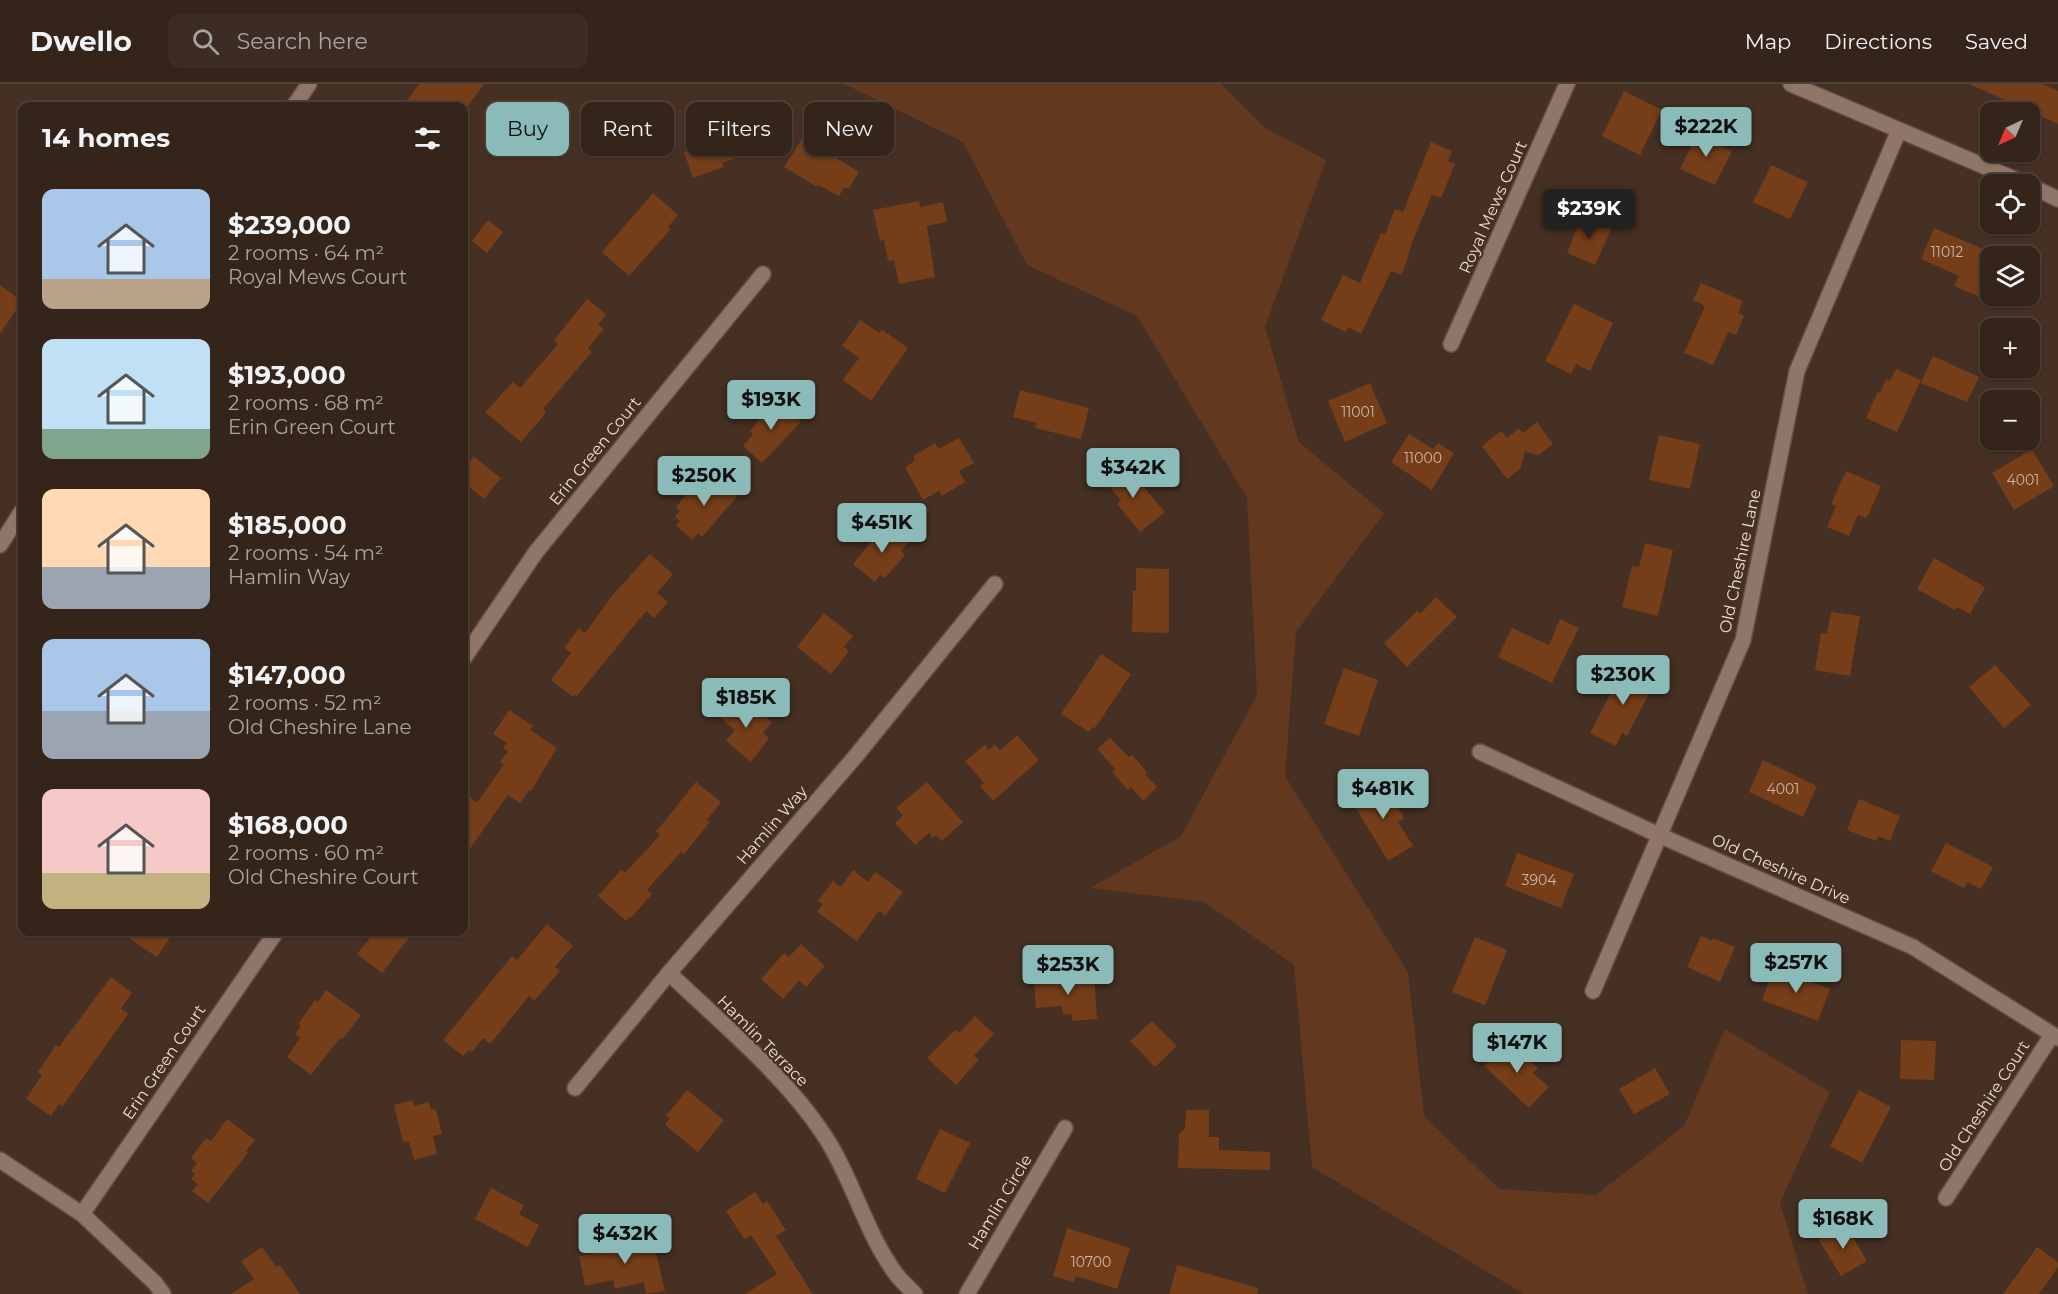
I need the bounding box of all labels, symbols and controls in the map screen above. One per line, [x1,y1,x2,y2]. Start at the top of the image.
search box [168,14,588,68]
text: Dwello [30,24,132,58]
icon: search [189,25,222,58]
text: Search here [237,28,368,55]
text: Map [1745,29,1791,54]
text: Directions [1824,29,1932,54]
text: Saved [1965,29,2028,54]
chip: Buy [486,102,569,156]
chip: Rent [581,102,674,156]
chip: Filters [686,102,792,156]
chip: New [804,102,894,156]
north arrow [1980,102,2040,162]
map controls [1980,102,2040,450]
pin: $222K [1664,107,1748,158]
text: $222K [1675,114,1737,138]
text: 14 homes [42,122,170,154]
icon: filters [411,122,444,155]
street label: Royal Mews Court [1455,137,1531,276]
button: locate [1980,174,2040,234]
pin: $239K [1547,189,1631,240]
text: $239K [1557,196,1621,220]
text: $239,000 [228,209,351,241]
icon: home [90,213,162,285]
text: 2 rooms · 64 m² [228,241,384,265]
house number: 11012 [1931,243,1963,261]
button: layers [1980,246,2040,306]
text: Royal Mews Court [228,265,407,289]
button: + [1980,318,2040,378]
text: $193,000 [228,359,346,391]
icon: home [90,363,162,435]
pin: $193K [729,380,813,431]
text: $193K [741,387,801,411]
button: − [1980,390,2040,450]
text: 2 rooms · 68 m² [228,391,384,415]
street label: Erin Green Court [545,393,645,509]
house number: 11001 [1341,403,1375,421]
text: Erin Green Court [228,415,396,439]
pin: $342K [1091,448,1175,499]
house number: 11000 [1404,449,1442,467]
text: $342K [1101,455,1165,479]
pin: $250K [662,456,746,507]
text: $250K [672,463,736,487]
house number: 4001 [2007,471,2039,489]
street label: Old Cheshire Lane [1715,487,1765,635]
pin: $451K [840,503,924,554]
text: $185,000 [228,509,347,541]
text: $451K [851,510,913,534]
icon: home [90,513,162,585]
text: 2 rooms · 54 m² [228,541,384,565]
text: Hamlin Way [228,565,350,589]
pin: $230K [1581,655,1665,706]
text: $147,000 [228,659,346,691]
text: $230K [1591,662,1655,686]
icon: home [90,663,162,735]
pin: $185K [704,678,788,729]
text: $185K [716,685,776,709]
text: 2 rooms · 52 m² [228,691,382,715]
text: Old Cheshire Lane [228,715,412,739]
pin: $481K [1341,769,1425,820]
text: $481K [1352,776,1414,800]
house number: 4001 [1767,780,1799,798]
street label: Hamlin Way [733,782,811,868]
text: $168,000 [228,809,348,841]
icon: home [90,813,162,885]
street label: Old Cheshire Drive [1709,830,1853,908]
text: 2 rooms · 60 m² [228,841,384,865]
text: Old Cheshire Court [228,865,419,889]
house number: 3904 [1522,871,1557,889]
pin: $257K [1754,943,1838,994]
pin: $253K [1026,945,1110,996]
text: $257K [1764,950,1828,974]
text: $253K [1037,952,1100,976]
street label: Hamlin Terrace [713,991,813,1091]
street label: Erin Green Court [119,1001,210,1123]
pin: $147K [1475,1023,1559,1074]
text: $147K [1487,1030,1547,1054]
street label: Old Cheshire Court [1934,1036,2034,1175]
street label: Hamlin Circle [964,1151,1036,1253]
pin: $168K [1801,1199,1885,1250]
text: $168K [1812,1206,1874,1230]
pin: $432K [583,1214,667,1265]
text: $432K [593,1221,657,1245]
house number: 10700 [1071,1253,1111,1271]

